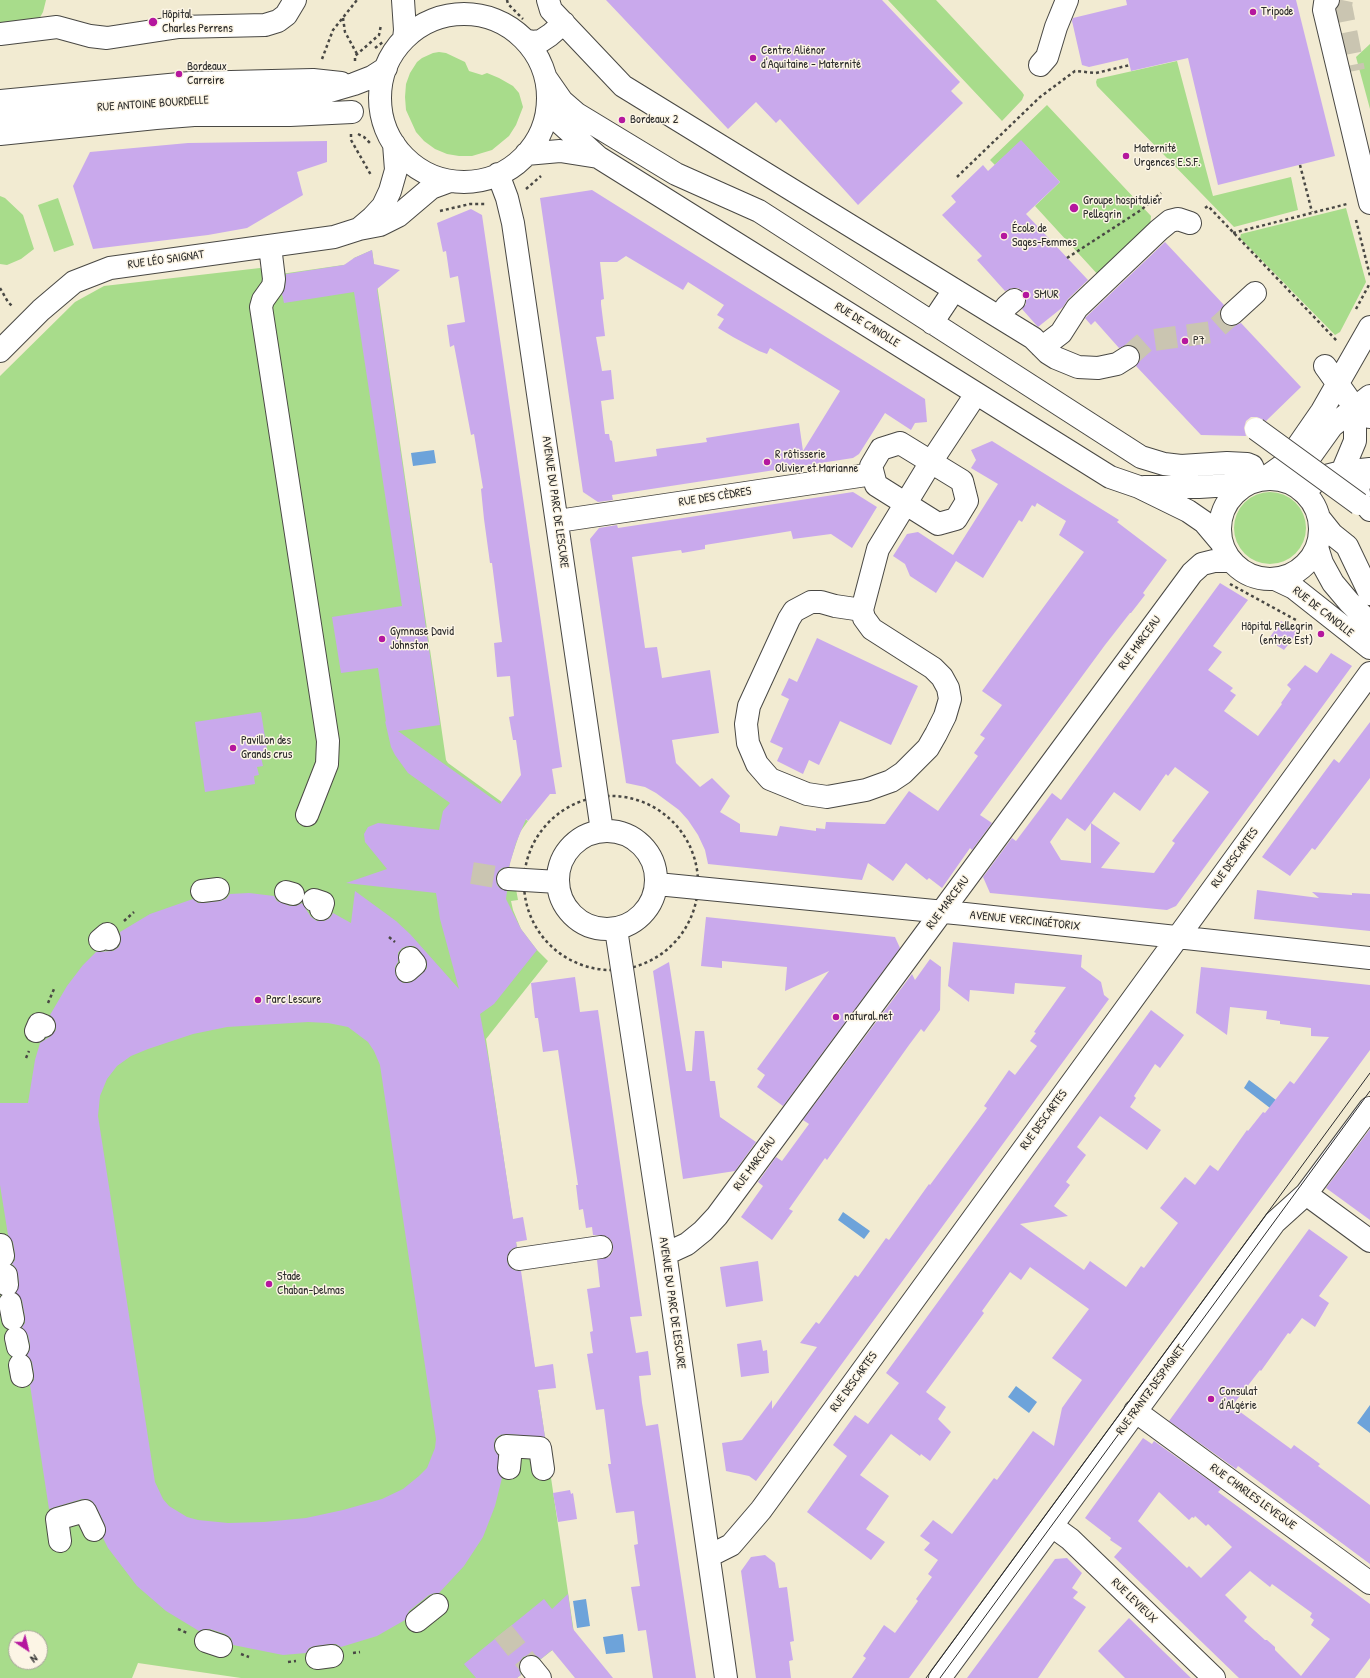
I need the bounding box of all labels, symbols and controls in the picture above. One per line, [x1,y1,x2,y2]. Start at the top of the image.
place label: Tripode [1261,5,1293,19]
marker: Tripode [1248,7,1258,17]
place label: Hôpital Charles Perrens [162,8,233,36]
marker: Hôpital Charles Perrens [147,16,159,28]
place label: Centre Aliénor d'Aquitaine - Maternité [761,44,861,72]
marker: Centre Aliénor d'Aquitaine - Maternité [748,53,758,63]
place label: Bordeaux Carreire [187,60,227,88]
marker: Bordeaux Carreire [174,69,184,79]
street label: RUE ANTOINE BOURDELLE [97,93,209,115]
place label: Bordeaux 2 [630,113,678,127]
marker: Bordeaux 2 [617,115,627,125]
place label: Maternité Urgences E.S.F. [1134,142,1201,170]
marker: Maternité Urgences E.S.F. [1121,151,1131,161]
place label: Groupe hospitalier Pellegrin [1083,194,1162,222]
marker: Groupe hospitalier Pellegrin [1068,202,1080,214]
place label: École de Sages-Femmes [1012,222,1077,250]
marker: École de Sages-Femmes [999,231,1009,241]
street label: RUE LÉO SAIGNAT [127,248,205,272]
place label: SMUR [1034,288,1059,302]
marker: SMUR [1021,290,1031,300]
street label: RUE DE CANOLLE [832,299,902,351]
place label: P7 [1193,334,1205,348]
marker: P7 [1180,336,1190,346]
street label: AVENUE DU PARC DE LESCURE [539,435,571,569]
place label: R rôtisserie Olivier et Marianne [775,448,858,476]
marker: R rôtisserie Olivier et Marianne [762,457,772,467]
street label: RUE DES CÈDRES [678,484,752,510]
street label: RUE DE CANOLLE [1290,584,1356,640]
street label: RUE MARCEAU [1116,613,1164,673]
place label: Hôpital Pellegrin (entrée Est) [1241,620,1313,648]
place label: Gymnase David Johnston [390,625,454,653]
marker: Hôpital Pellegrin (entrée Est) [1316,629,1326,639]
marker: Gymnase David Johnston [377,634,387,644]
place label: Pavillon des Grands crus [241,734,292,762]
marker: Pavillon des Grands crus [228,743,238,753]
street label: RUE DESCARTES [1208,825,1262,891]
street label: RUE MARCEAU [923,874,973,932]
street label: AVENUE VERCINGÉTORIX [969,908,1081,934]
place label: Parc Lescure [266,993,321,1007]
marker: Parc Lescure [253,995,263,1005]
place label: natural.net [844,1010,892,1024]
marker: natural.net [831,1012,841,1022]
street label: RUE DESCARTES [1017,1087,1071,1153]
street label: RUE MARCEAU [731,1134,779,1194]
street label: AVENUE DU PARC DE LESCURE [656,1236,688,1370]
place label: Stade Chaban-Delmas [277,1270,344,1298]
marker: Stade Chaban-Delmas [264,1279,274,1289]
street label: RUE FRANTZ DESPAGNET [1113,1342,1189,1438]
street label: RUE DESCARTES [827,1349,881,1415]
place label: Consulat d'Algérie [1219,1385,1257,1413]
marker: Consulat d'Algérie [1206,1394,1216,1404]
street label: RUE CHARLES LEVEQUE [1207,1461,1299,1533]
street label: RUE LEVIEUX [1108,1575,1160,1627]
north arrow [8,1630,48,1670]
text: N [28,1652,41,1666]

